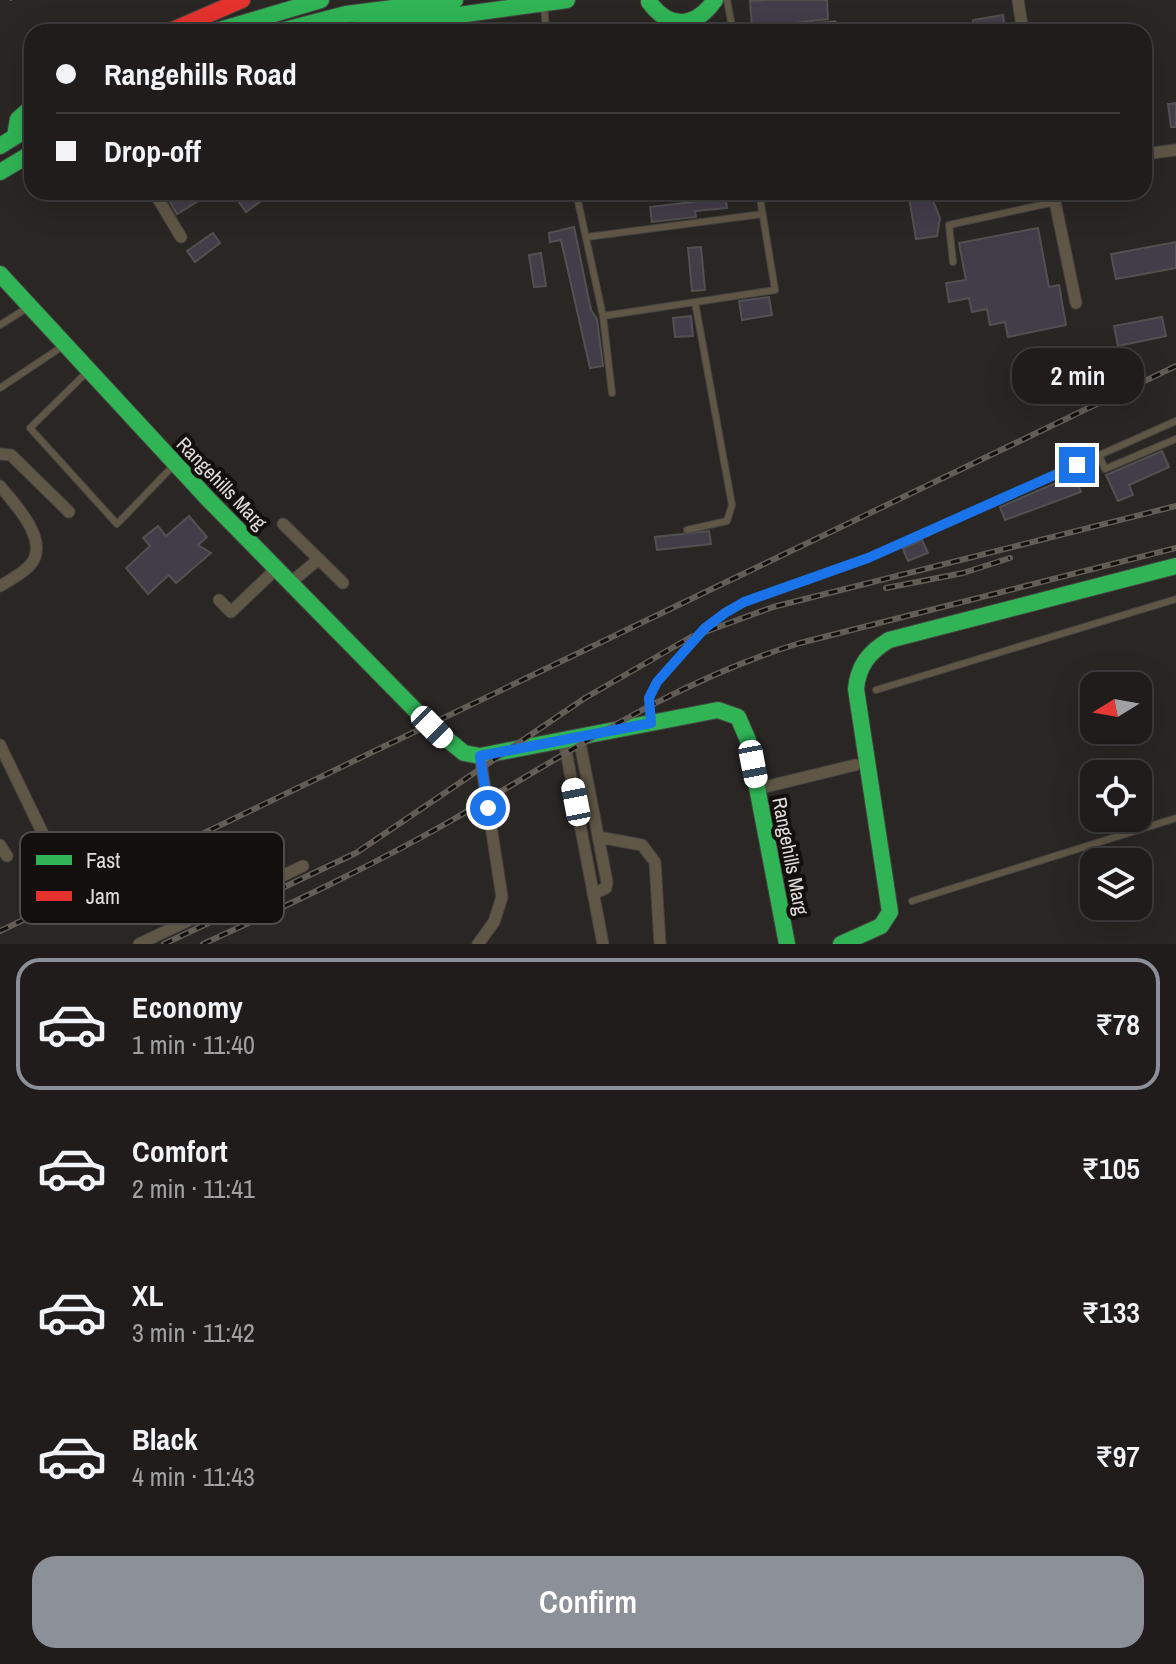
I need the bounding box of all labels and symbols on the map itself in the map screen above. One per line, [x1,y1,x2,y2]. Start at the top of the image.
callout: 2 min [1011,349,1143,405]
street label: Rangehills Marg [171,431,273,535]
route end [1059,447,1095,483]
north arrow [1080,672,1152,744]
car [407,702,457,752]
car [737,738,769,790]
car [560,776,592,828]
route start [470,790,506,826]
street label: Rangehills Marg [766,795,816,917]
legend [20,832,284,924]
text: Fast [86,845,120,875]
text: Jam [86,881,120,911]

